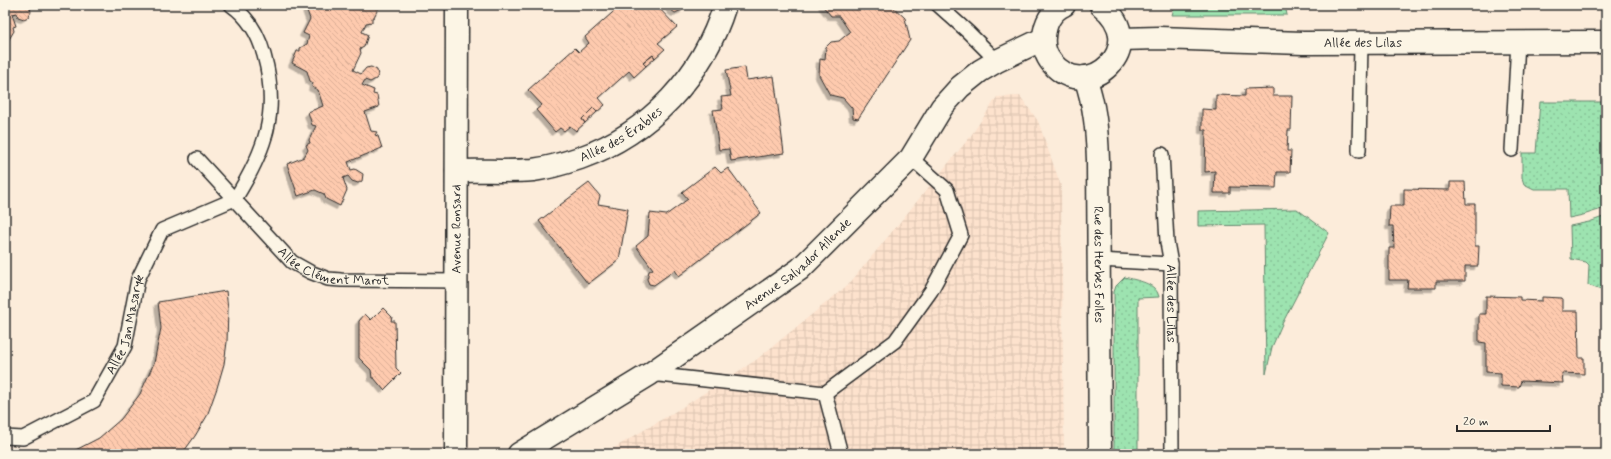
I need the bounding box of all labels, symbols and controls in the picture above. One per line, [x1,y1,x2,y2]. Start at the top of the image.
street label: Allée des Lilas [1324,34,1402,51]
street label: Allée des Érables [577,103,666,166]
street label: Avenue Ronsard [448,184,465,274]
street label: Rue des Herbes Folles [1090,206,1108,323]
street label: Avenue Salvador Allende [741,214,855,314]
street label: Allée Clément Marot [274,243,390,289]
street label: Allée des Lilas [1163,264,1180,343]
street label: Allée Jan Masaryk [102,271,148,377]
scale bar [1457,407,1550,433]
text: 20 m [1463,414,1489,430]

